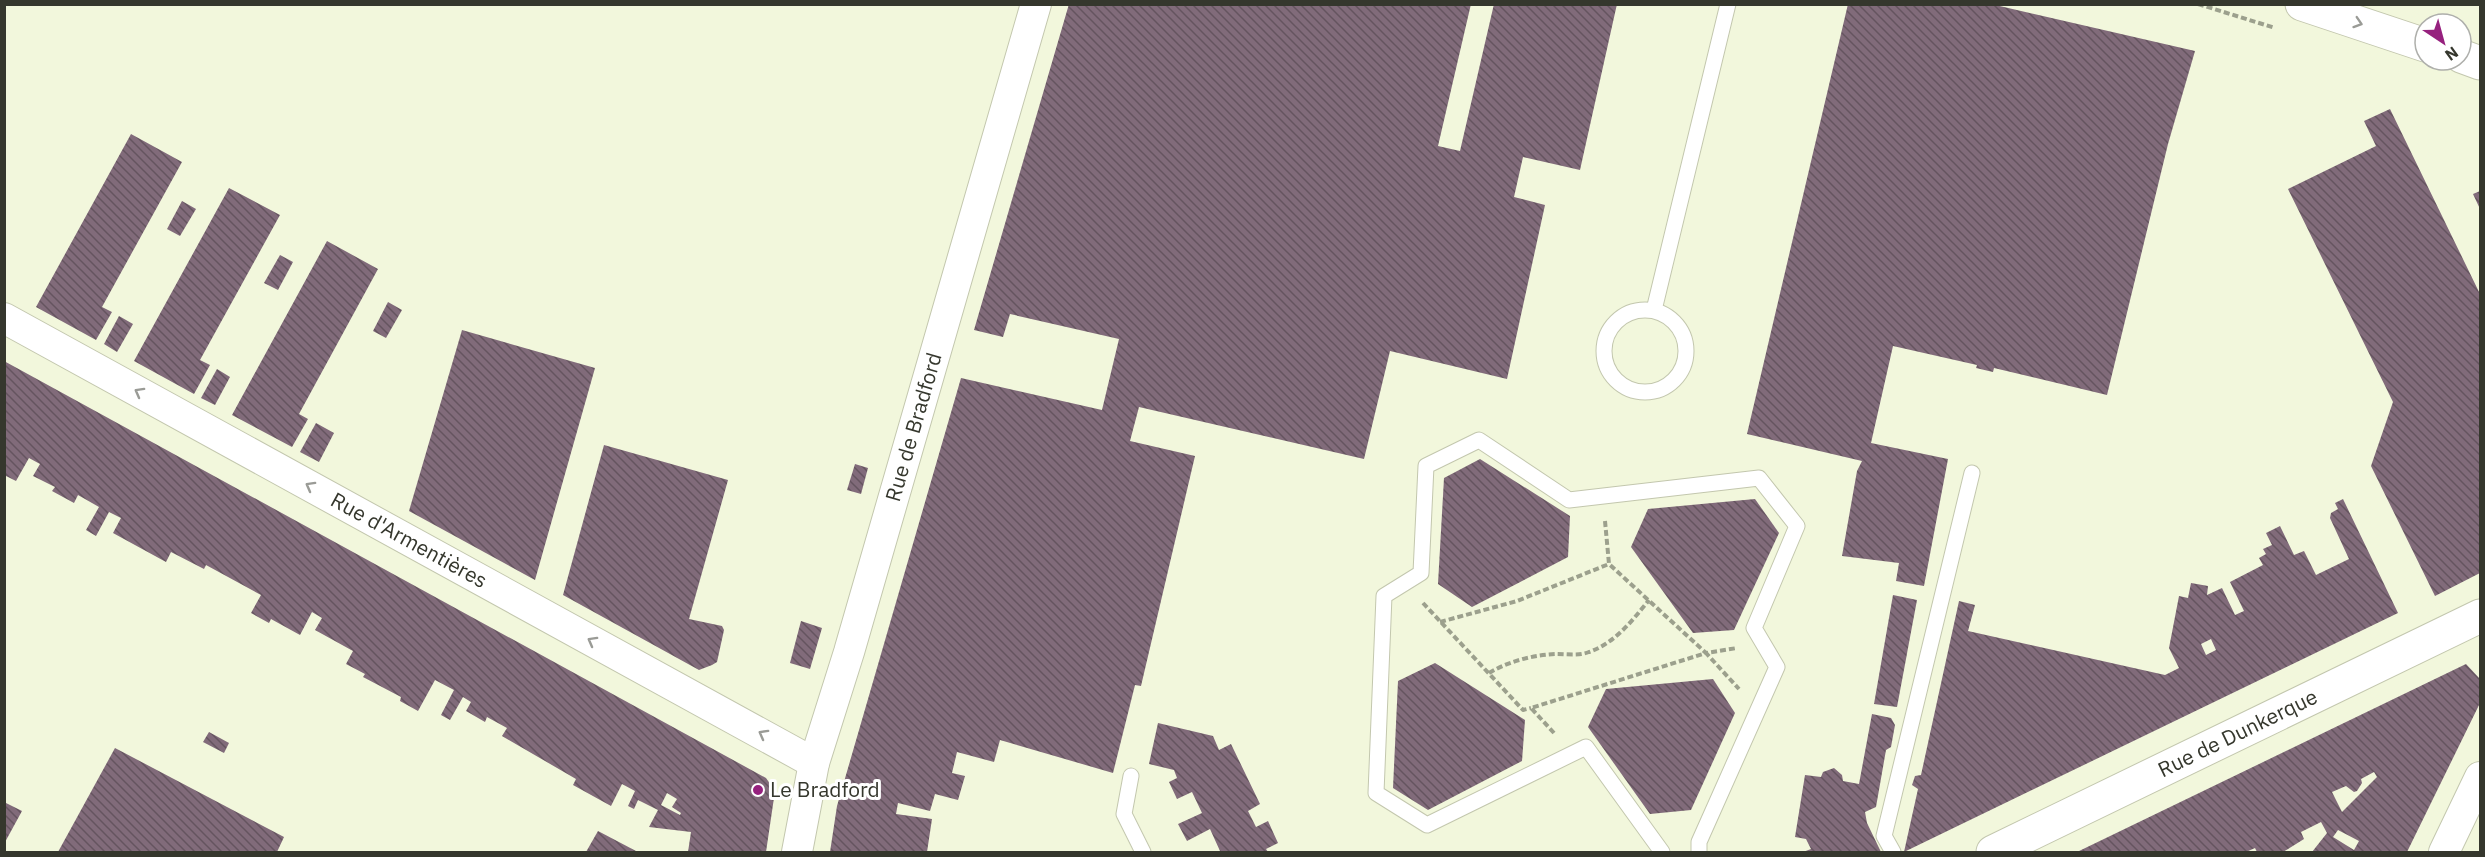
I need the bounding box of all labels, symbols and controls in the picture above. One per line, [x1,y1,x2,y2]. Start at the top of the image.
north arrow [2413,12,2473,72]
one-way arrow [2352,15,2363,28]
text: N [2441,43,2462,66]
street label: Rue de Bradford [878,349,948,505]
one-way arrow [135,388,146,399]
one-way arrow [306,482,317,493]
street label: Rue d'Armentières [326,485,493,594]
one-way arrow [588,637,598,648]
street label: Rue de Dunkerque [2153,682,2322,783]
one-way arrow [759,730,769,741]
place label: Le Bradford [770,775,880,803]
marker: Le Bradford [751,783,765,797]

